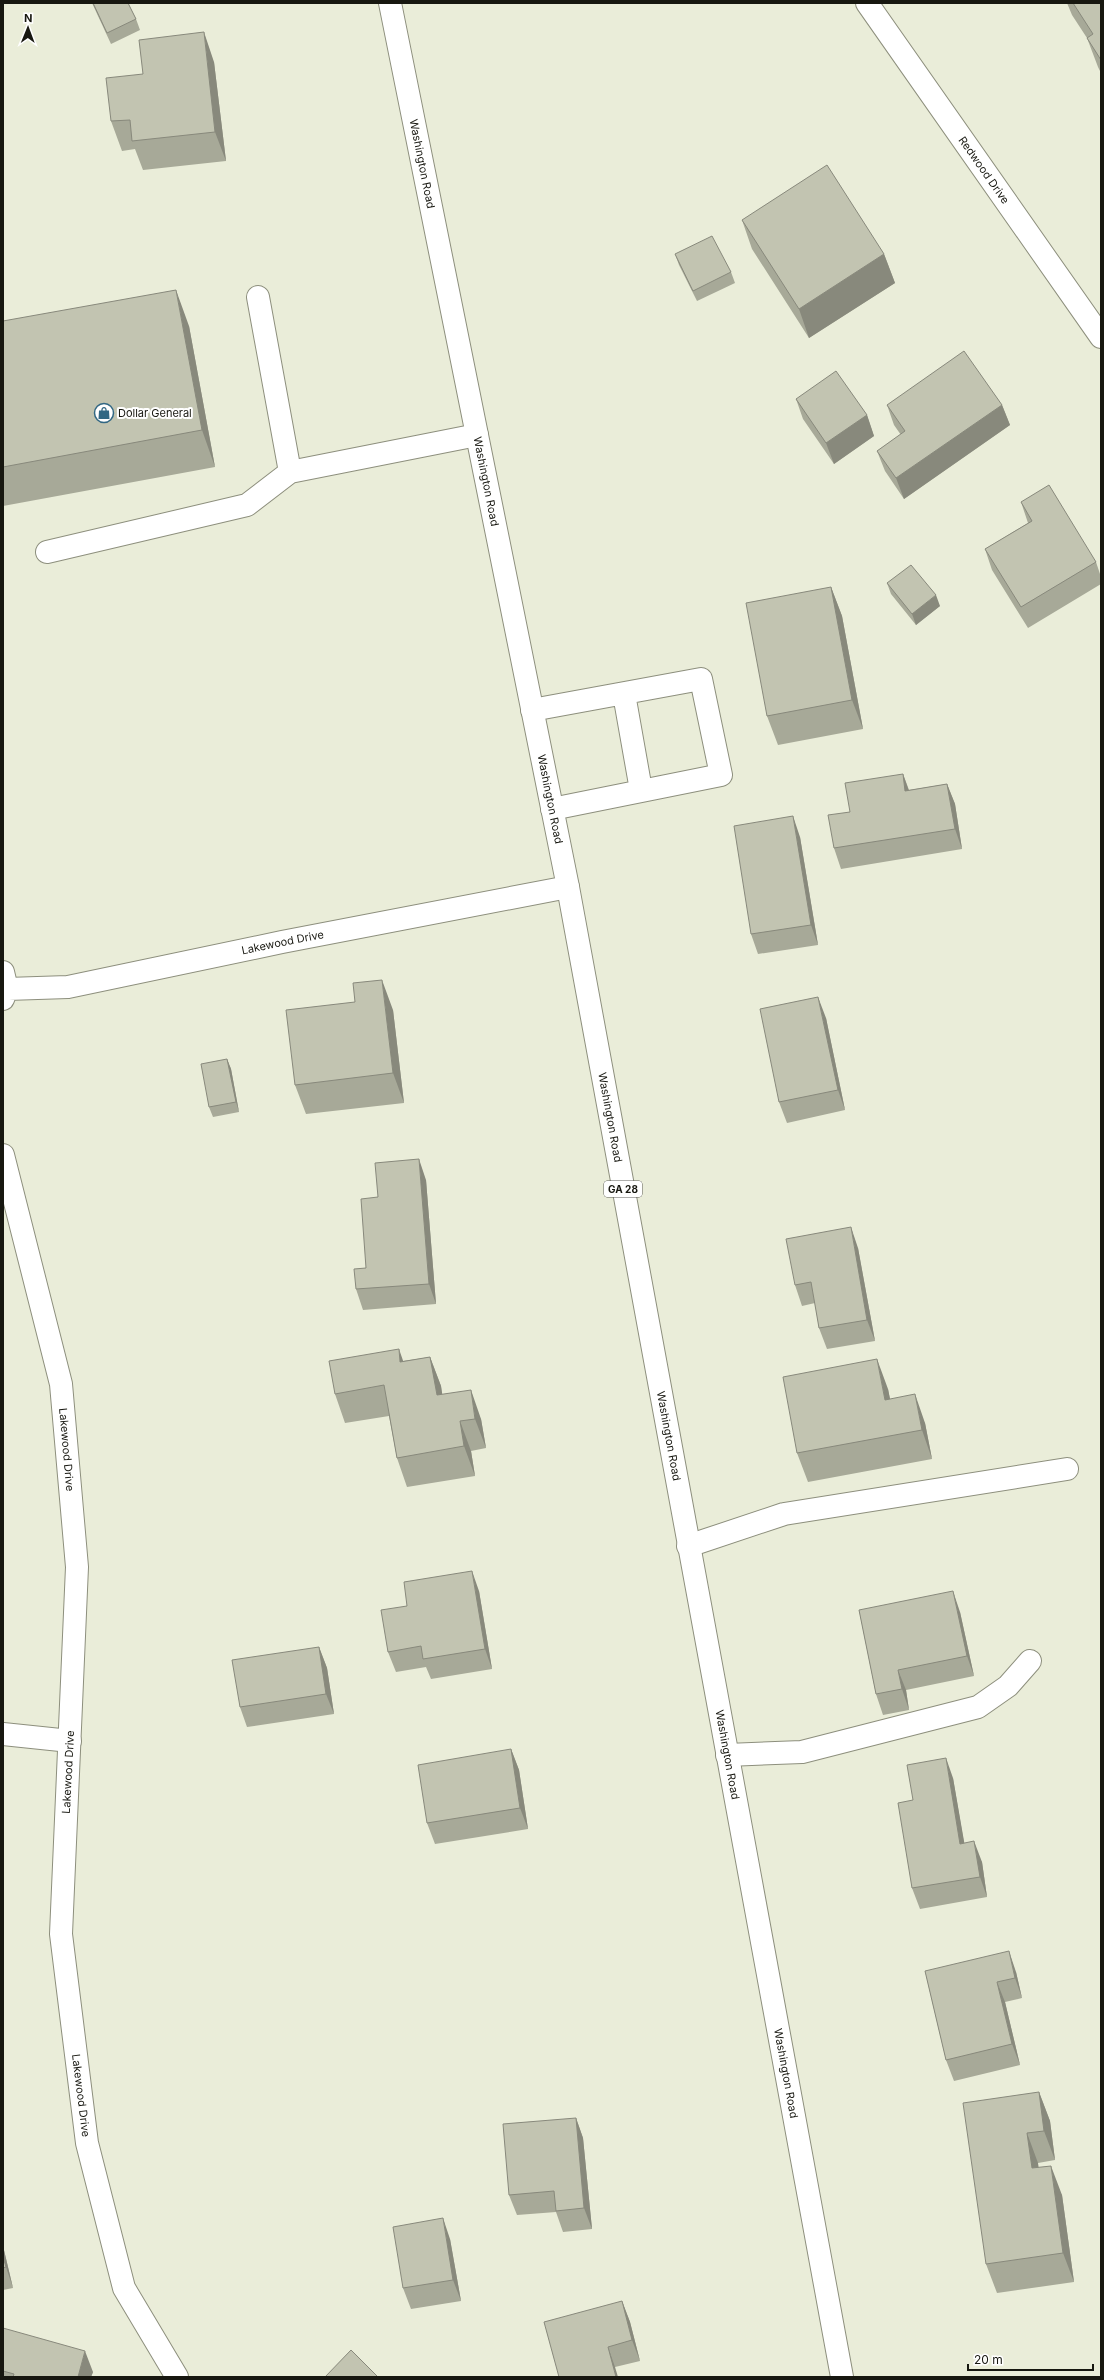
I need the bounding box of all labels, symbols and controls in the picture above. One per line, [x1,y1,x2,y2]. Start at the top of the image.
north arrow [8,8,48,48]
text: N [24,11,32,25]
street label: Washington Road [407,118,438,210]
street label: Redwood Drive [956,134,1013,207]
shop icon: Dollar General [93,402,115,424]
place label: Dollar General [118,406,192,420]
street label: Washington Road [470,435,502,527]
street label: Washington Road [534,753,566,845]
street label: Lakewood Drive [240,927,325,957]
street label: Washington Road [595,1071,625,1163]
road number: GA 28 [604,1181,642,1197]
street label: Washington Road [654,1390,684,1482]
street label: Lakewood Drive [56,1407,77,1492]
street label: Washington Road [712,1709,743,1801]
street label: Lakewood Drive [59,1730,77,1814]
street label: Washington Road [771,2027,801,2119]
street label: Lakewood Drive [69,2053,93,2138]
scale bar [968,2346,1093,2372]
text: 20 m [974,2352,1003,2367]

